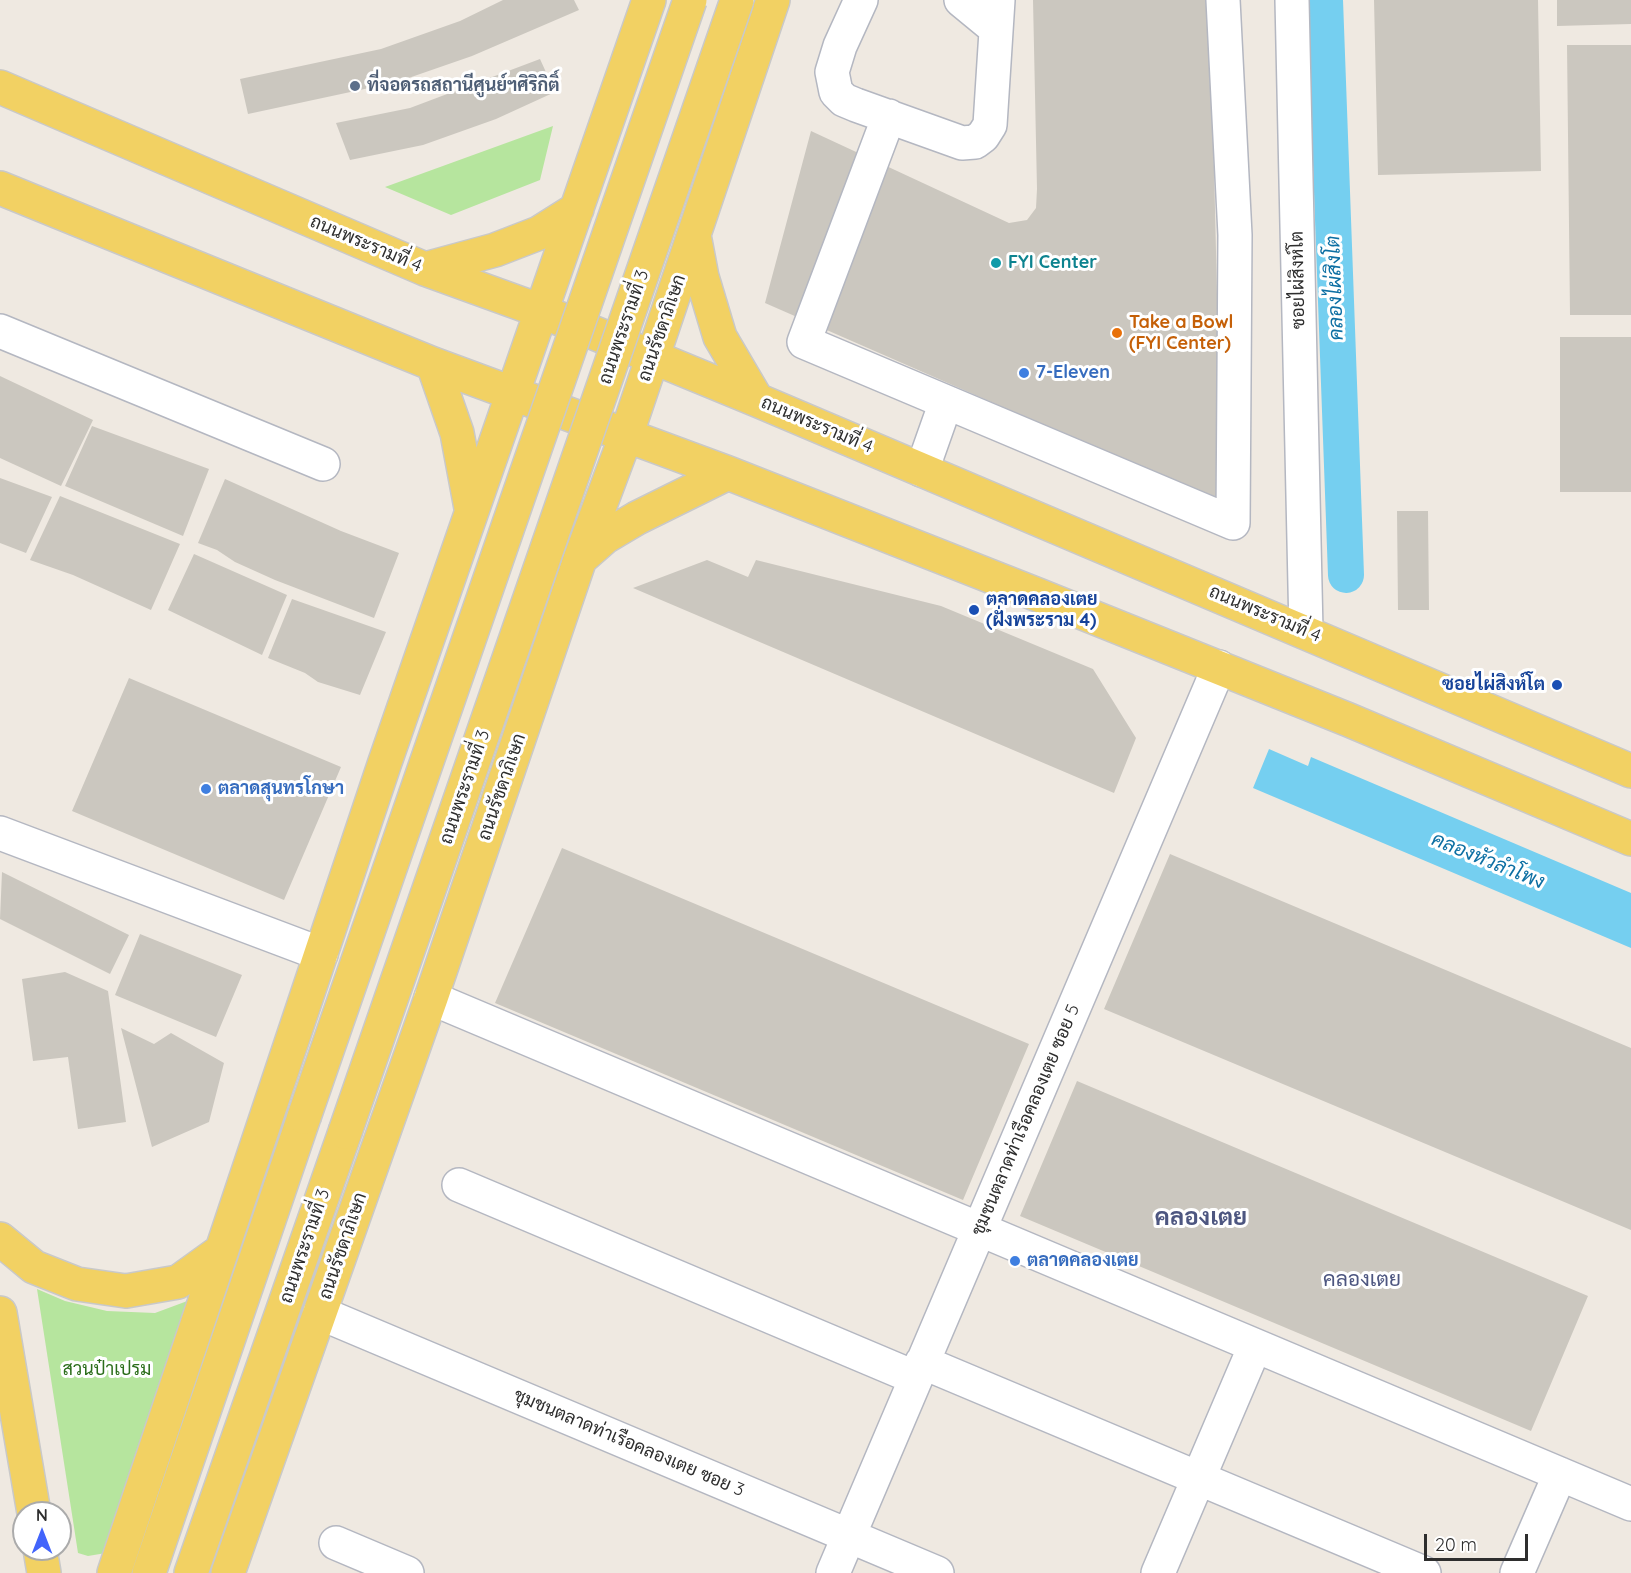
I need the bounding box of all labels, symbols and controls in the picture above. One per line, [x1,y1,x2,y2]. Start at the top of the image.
place label: ที่จอดรถสถานีศูนย์ฯศิริกิติ์ [367,75,560,97]
marker: ที่จอดรถสถานีศูนย์ฯศิริกิติ์ [348,79,362,93]
street label: ถนนพระรามที่ 4 [307,211,425,277]
street label: ซอยไผ่สิงห์โต [1286,231,1310,329]
water label: คลองไผ่สิงโต [1321,235,1349,341]
place label: FYI Center [1008,252,1097,274]
marker: FYI Center [989,256,1003,270]
street label: ถนนพระรามที่ 3 [594,267,654,387]
street label: ถนนรัชดาภิเษก [634,272,690,384]
place label: Take a Bowl (FYI Center) [1129,312,1233,354]
marker: Take a Bowl (FYI Center) [1110,326,1124,340]
place label: 7-Eleven [1036,362,1110,384]
marker: 7-Eleven [1017,366,1031,380]
street label: ถนนพระรามที่ 4 [758,392,876,458]
street label: ถนนพระรามที่ 4 [1206,581,1324,647]
place label: ตลาดคลองเตย (ฝั่งพระราม 4) [986,589,1098,632]
marker: ตลาดคลองเตย (ฝั่งพระราม 4) [967,603,981,617]
place label: ซอยไผ่สิงห์โต [1442,674,1545,696]
marker: ซอยไผ่สิงห์โต [1550,678,1564,692]
street label: ถนนพระรามที่ 3 [435,727,495,847]
street label: ถนนรัชดาภิเษก [474,731,530,843]
place label: ตลาดสุนทรโกษา [218,778,344,800]
marker: ตลาดสุนทรโกษา [199,782,213,796]
water label: คลองหัวลำโพง [1428,827,1548,895]
street label: ชุมชนตลาดท่าเรือคลองเตย ซอย 5 [967,1001,1085,1239]
street label: ถนนพระรามที่ 3 [275,1186,335,1306]
street label: ถนนรัชดาภิเษก [315,1190,371,1302]
district label: คลองเตย [1155,1204,1247,1232]
place label: ตลาดคลองเตย [1027,1250,1139,1272]
marker: ตลาดคลองเตย [1008,1254,1022,1268]
district label: คลองเตย [1323,1267,1401,1293]
park label: สวนป๋าเปรม [63,1359,151,1381]
street label: ชุมชนตลาดท่าเรือคลองเตย ซอย 3 [510,1385,748,1501]
north arrow [12,1501,72,1561]
text: N [36,1505,48,1525]
scale bar [1427,1522,1530,1560]
text: 20 m [1435,1533,1477,1556]

